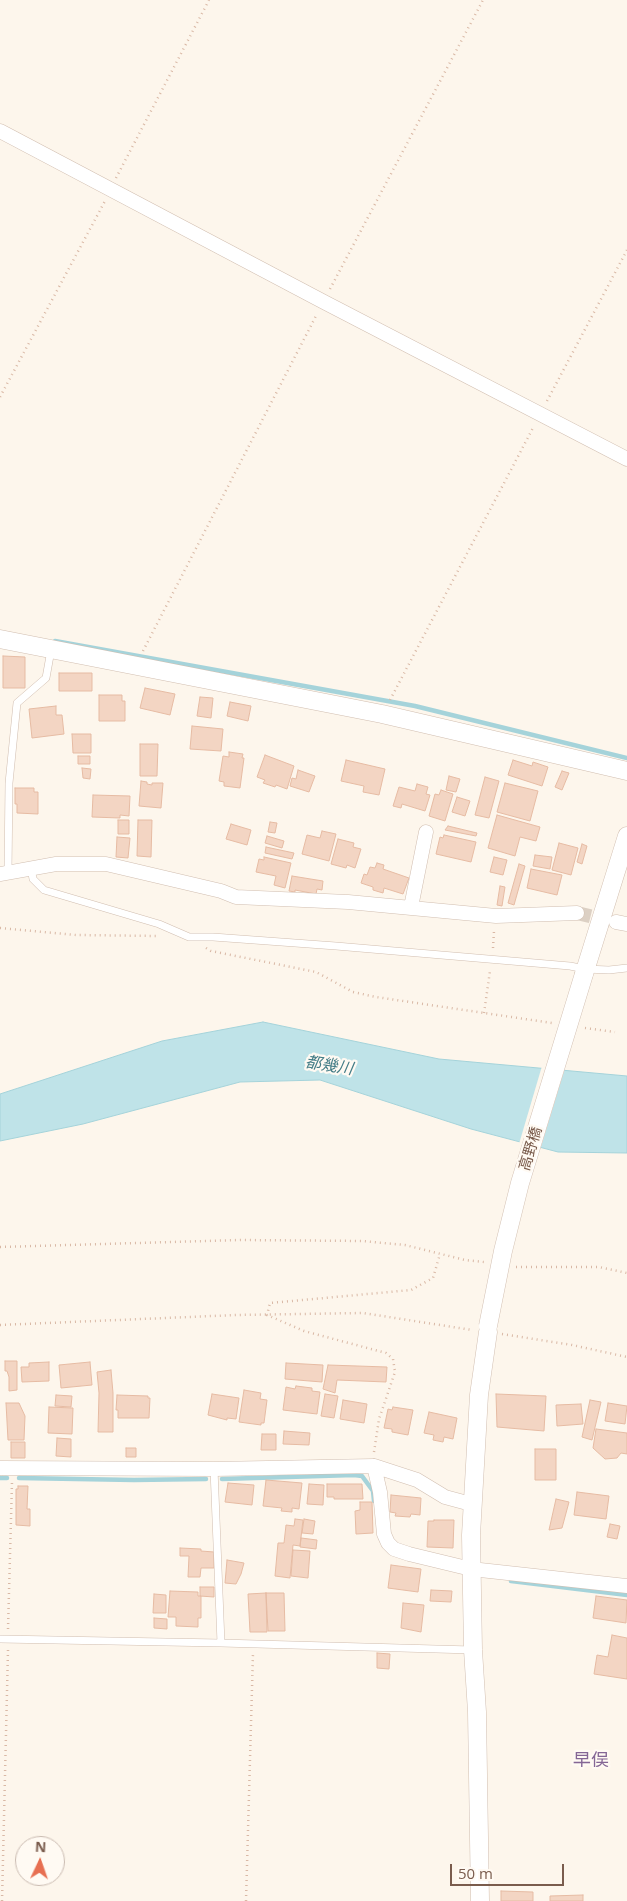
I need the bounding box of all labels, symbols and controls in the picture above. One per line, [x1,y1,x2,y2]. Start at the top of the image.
water label: 都幾川 [304,1053,354,1079]
street label: 高野橋 [516,1125,546,1173]
district label: 早俣 [573,1750,609,1772]
north arrow [15,1836,65,1886]
text: N [35,1837,47,1856]
scale bar [452,1854,566,1886]
text: 50 m [458,1863,493,1883]

